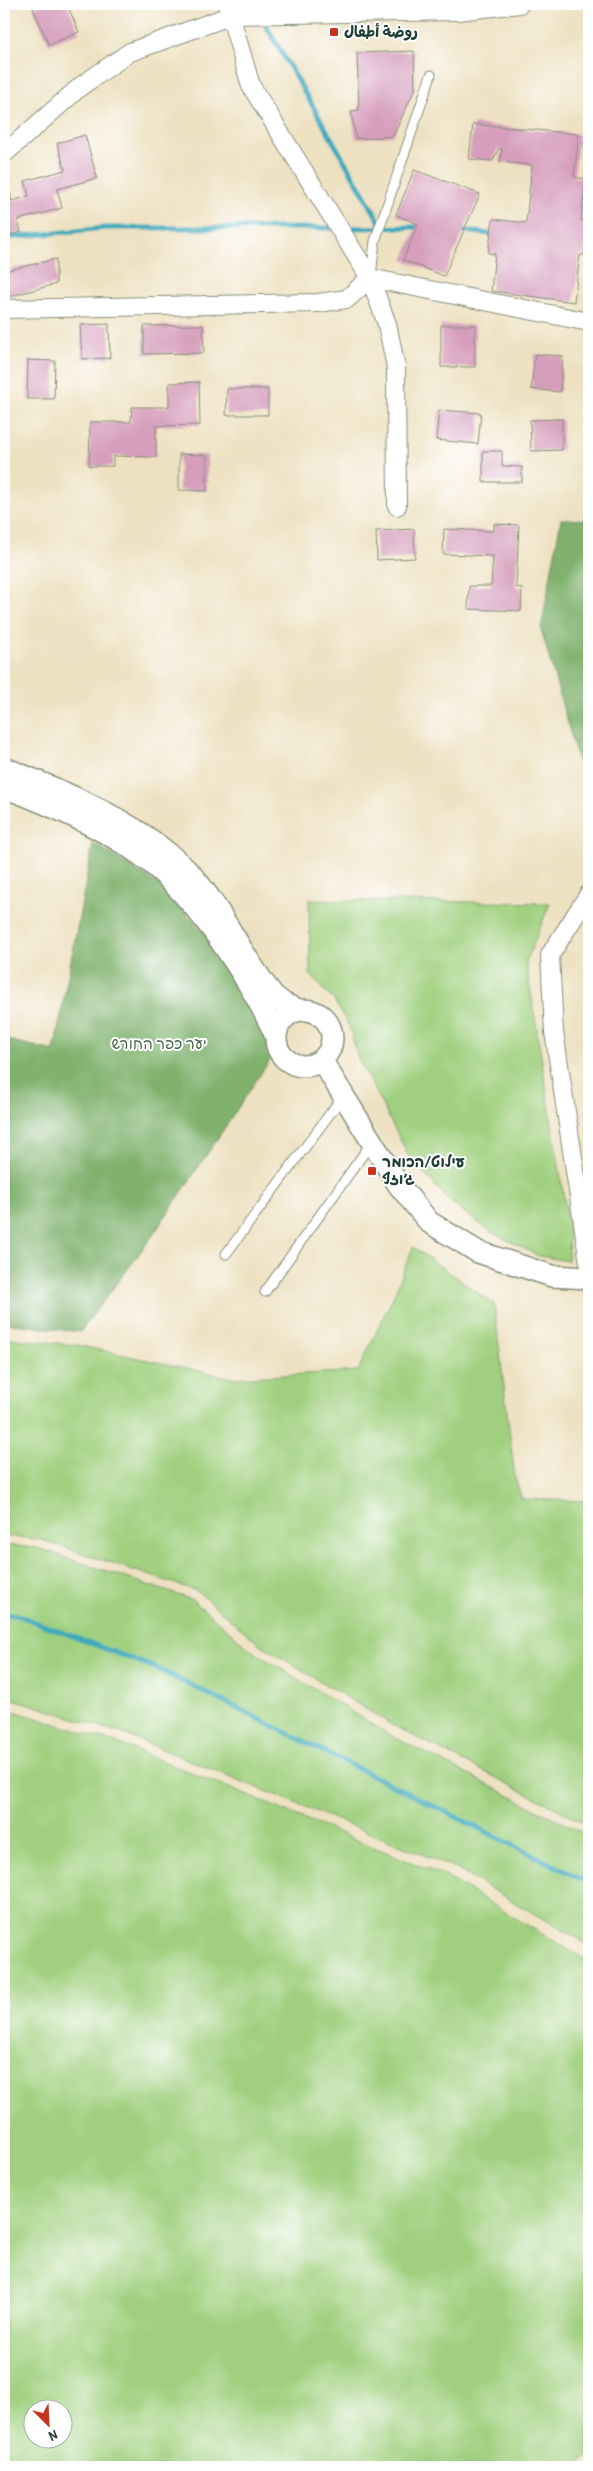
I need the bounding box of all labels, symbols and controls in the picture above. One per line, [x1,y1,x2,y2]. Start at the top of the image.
place label: روضة أطفال [344,21,418,42]
marker: روضة أطفال [328,26,340,38]
park label: יער כפר החורש [111,1033,207,1054]
place label: עילוט/הכומר ג׳וזף [382,1151,466,1189]
marker: עילוט/הכומר ג׳וזף [366,1165,378,1177]
north arrow [22,2398,72,2448]
text: N [46,2426,61,2447]

